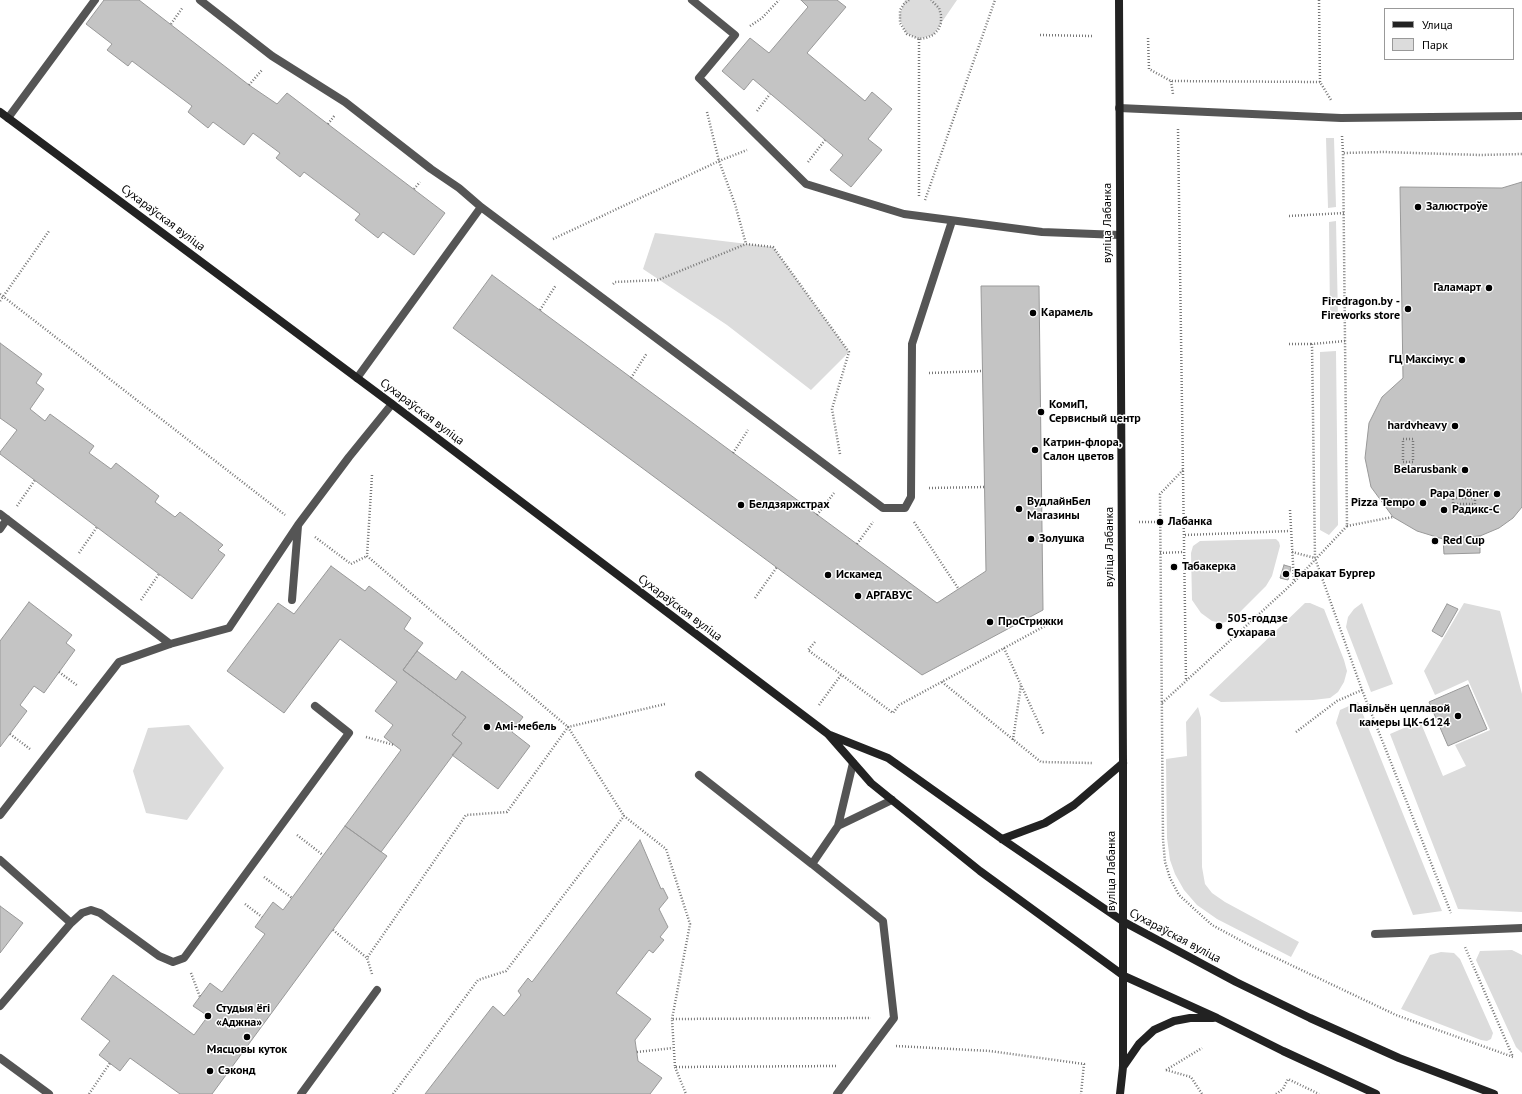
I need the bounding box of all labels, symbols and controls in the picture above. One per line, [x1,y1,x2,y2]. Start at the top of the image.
legend [1384,8,1514,60]
text: Улица [1422,17,1453,32]
text: Парк [1422,37,1448,52]
street label: Сухараўская вуліца [118,182,208,254]
street label: вуліца Лабанка [1101,183,1115,263]
place label: Залюстроўе [1426,200,1488,214]
marker: Залюстроўе [1413,202,1423,212]
place label: Галамарт [1434,281,1481,295]
marker: Галамарт [1484,283,1494,293]
place label: Firedragon.by - Fireworks store [1321,295,1400,323]
marker: Firedragon.by - Fireworks store [1403,304,1413,314]
place label: Карамель [1041,306,1093,320]
marker: Карамель [1028,308,1038,318]
place label: ГЦ Максімус [1389,353,1454,367]
marker: ГЦ Максімус [1457,355,1467,365]
street label: Сухараўская вуліца [377,376,467,448]
place label: КомиП, Сервисный центр [1049,398,1141,426]
marker: КомиП, Сервисный центр [1036,407,1046,417]
place label: hardvheavy [1388,419,1447,433]
marker: hardvheavy [1450,421,1460,431]
place label: Катрин-флора, Салон цветов [1043,436,1122,464]
marker: Катрин-флора, Салон цветов [1030,445,1040,455]
place label: Belarusbank [1394,463,1457,477]
marker: Belarusbank [1460,465,1470,475]
place label: Papa Döner [1430,487,1489,501]
marker: Papa Döner [1492,489,1502,499]
place label: ВудлайнБел Магазины [1027,495,1091,523]
place label: Pizza Tempo [1351,496,1415,510]
place label: Белдзяржстрах [749,498,829,512]
marker: Pizza Tempo [1418,498,1428,508]
marker: Белдзяржстрах [736,500,746,510]
place label: Радикс-С [1452,503,1499,517]
marker: ВудлайнБел Магазины [1014,504,1024,514]
marker: Радикс-С [1439,505,1449,515]
street label: вуліца Лабанка [1103,507,1117,587]
place label: Лабанка [1168,515,1212,529]
marker: Лабанка [1155,517,1165,527]
place label: Золушка [1039,532,1085,546]
marker: Золушка [1026,534,1036,544]
place label: Red Cup [1443,534,1485,548]
marker: Red Cup [1430,536,1440,546]
place label: Табакерка [1182,560,1236,574]
marker: Табакерка [1169,562,1179,572]
place label: Баракат Бургер [1294,567,1375,581]
place label: Искамед [836,568,882,582]
marker: Баракат Бургер [1281,569,1291,579]
marker: Искамед [823,570,833,580]
street label: Сухараўская вуліца [635,572,725,644]
place label: АРГАВУС [866,589,912,603]
marker: АРГАВУС [853,591,863,601]
place label: 505-годдзе Сухарава [1227,612,1288,640]
place label: ПроСтрижки [998,615,1063,629]
marker: ПроСтрижки [985,617,995,627]
marker: 505-годдзе Сухарава [1214,621,1224,631]
place label: Павільён цеплавой камеры ЦК-6124 [1349,702,1450,730]
marker: Павільён цеплавой камеры ЦК-6124 [1453,711,1463,721]
place label: Амі-мебель [495,720,556,734]
marker: Амі-мебель [482,722,492,732]
street label: вуліца Лабанка [1105,831,1119,911]
street label: Сухараўская вуліца [1127,906,1223,966]
place label: Студыя ёгі «Аджна» [216,1002,270,1030]
marker: Студыя ёгі «Аджна» [203,1011,213,1021]
marker: Мясцовы куток [242,1032,252,1042]
place label: Мясцовы куток [207,1043,287,1057]
place label: Сэконд [218,1064,256,1078]
marker: Сэконд [205,1066,215,1076]

